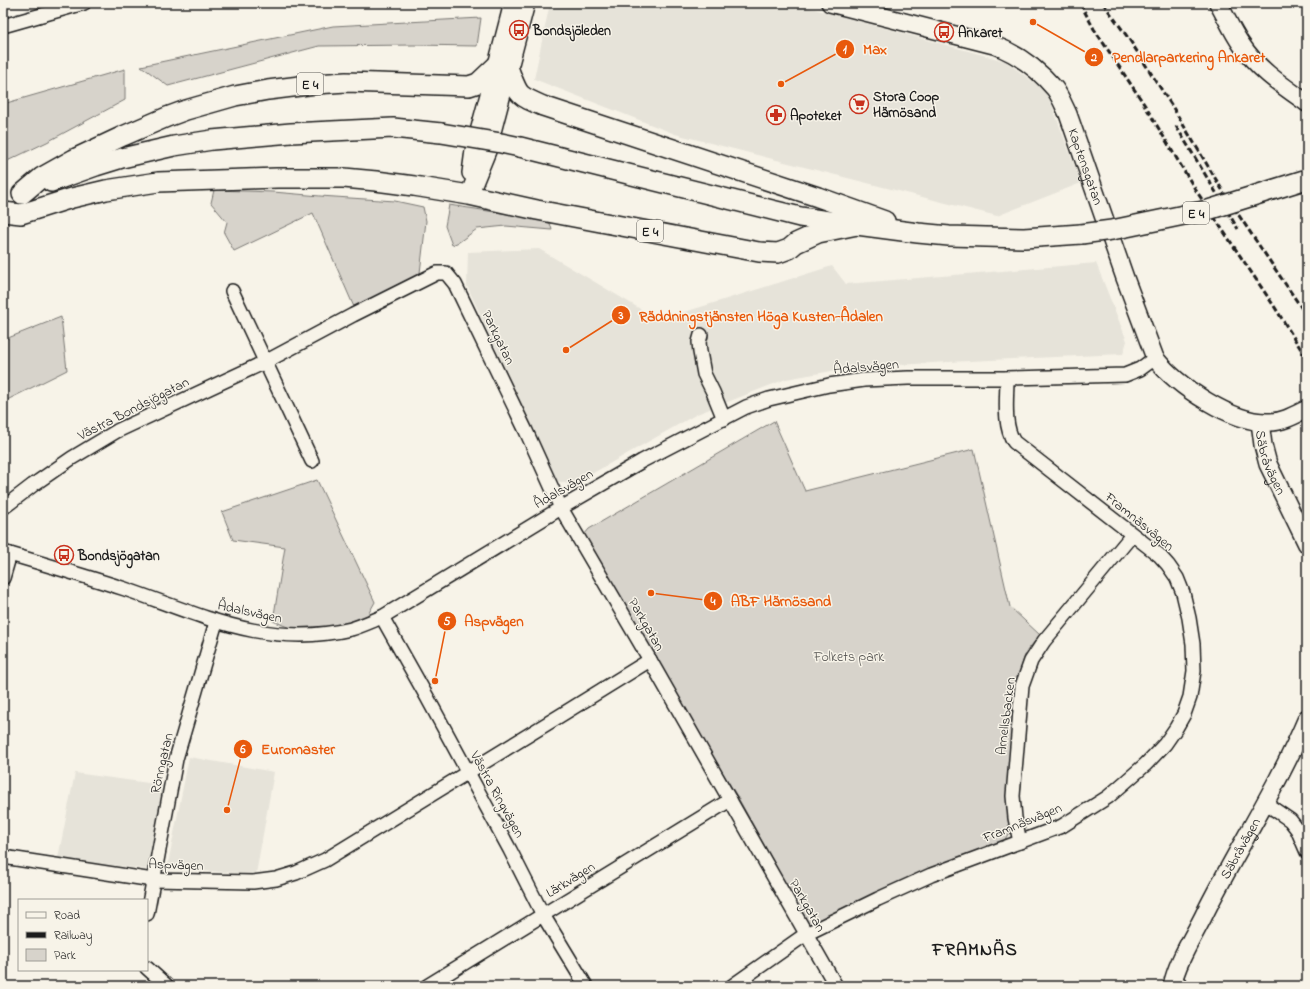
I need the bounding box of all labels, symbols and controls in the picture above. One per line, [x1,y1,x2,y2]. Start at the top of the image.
bus stop icon: Bondsjöleden [508,19,530,41]
place label: Bondsjöleden [532,21,611,42]
bus stop icon: Ankaret [933,21,955,43]
place label: Ankaret [958,23,1003,44]
callout: Max [835,35,895,62]
text: Max [863,39,887,61]
text: 1 [843,41,847,59]
callout: Pendlarparkering Ankaret [1084,44,1273,71]
text: Pendlarparkering Ankaret [1113,47,1266,71]
text: 2 [1090,49,1097,67]
road number: E 4 [297,73,323,95]
place label: Stora Coop Härnösand [873,87,940,124]
supermarket icon: Stora Coop Härnösand [848,93,870,115]
pharmacy icon: Apoteket [765,104,787,126]
place label: Apoteket [790,106,842,127]
street label: Kaptensgatan [1062,126,1108,208]
road number: E 4 [1183,202,1209,224]
road number: E 4 [637,220,663,242]
callout: Räddningstjänsten Höga Kusten-Ådalen [611,302,891,329]
text: Räddningstjänsten Höga Kusten-Ådalen [638,305,884,330]
street label: Parkgatan [475,307,520,369]
text: 3 [618,307,624,325]
street label: Ådalsvägen [833,353,900,382]
street label: Västra Bondsjögatan [73,372,194,448]
street label: Säbråvägen [1249,429,1291,499]
street label: Ådalsvägen [530,463,598,516]
street label: Framnäsvägen [1098,487,1178,558]
bus stop icon: Bondsjögatan [53,544,75,566]
place label: Bondsjögatan [77,546,160,569]
callout: ABF Härnösand [703,587,840,614]
text: ABF Härnösand [731,591,832,613]
text: 4 [710,593,716,611]
street label: Ådalsvägen [215,594,284,631]
street label: Parkgatan [621,594,669,656]
callout: Aspvägen [437,607,532,634]
text: Aspvägen [464,611,524,635]
text: 5 [444,613,451,631]
park label: Folkets park [813,647,885,668]
street label: Arnellsbacken [991,676,1022,756]
street label: Rönngatan [145,731,181,796]
callout: Euromaster [233,735,343,762]
text: Euromaster [261,739,335,761]
text: 6 [239,741,246,759]
street label: Västra Ringvägen [463,747,529,843]
street label: Framnäsvägen [979,798,1066,850]
street label: Säbråvägen [1216,814,1267,883]
street label: Aspvägen [148,854,204,878]
street label: Lärkvägen [542,857,600,905]
street label: Parkgatan [782,875,830,937]
legend [18,899,148,971]
text: Road [54,907,80,925]
text: Railway [54,927,93,946]
district label: FRAMNÄS [931,938,1018,964]
text: Park [54,947,76,965]

